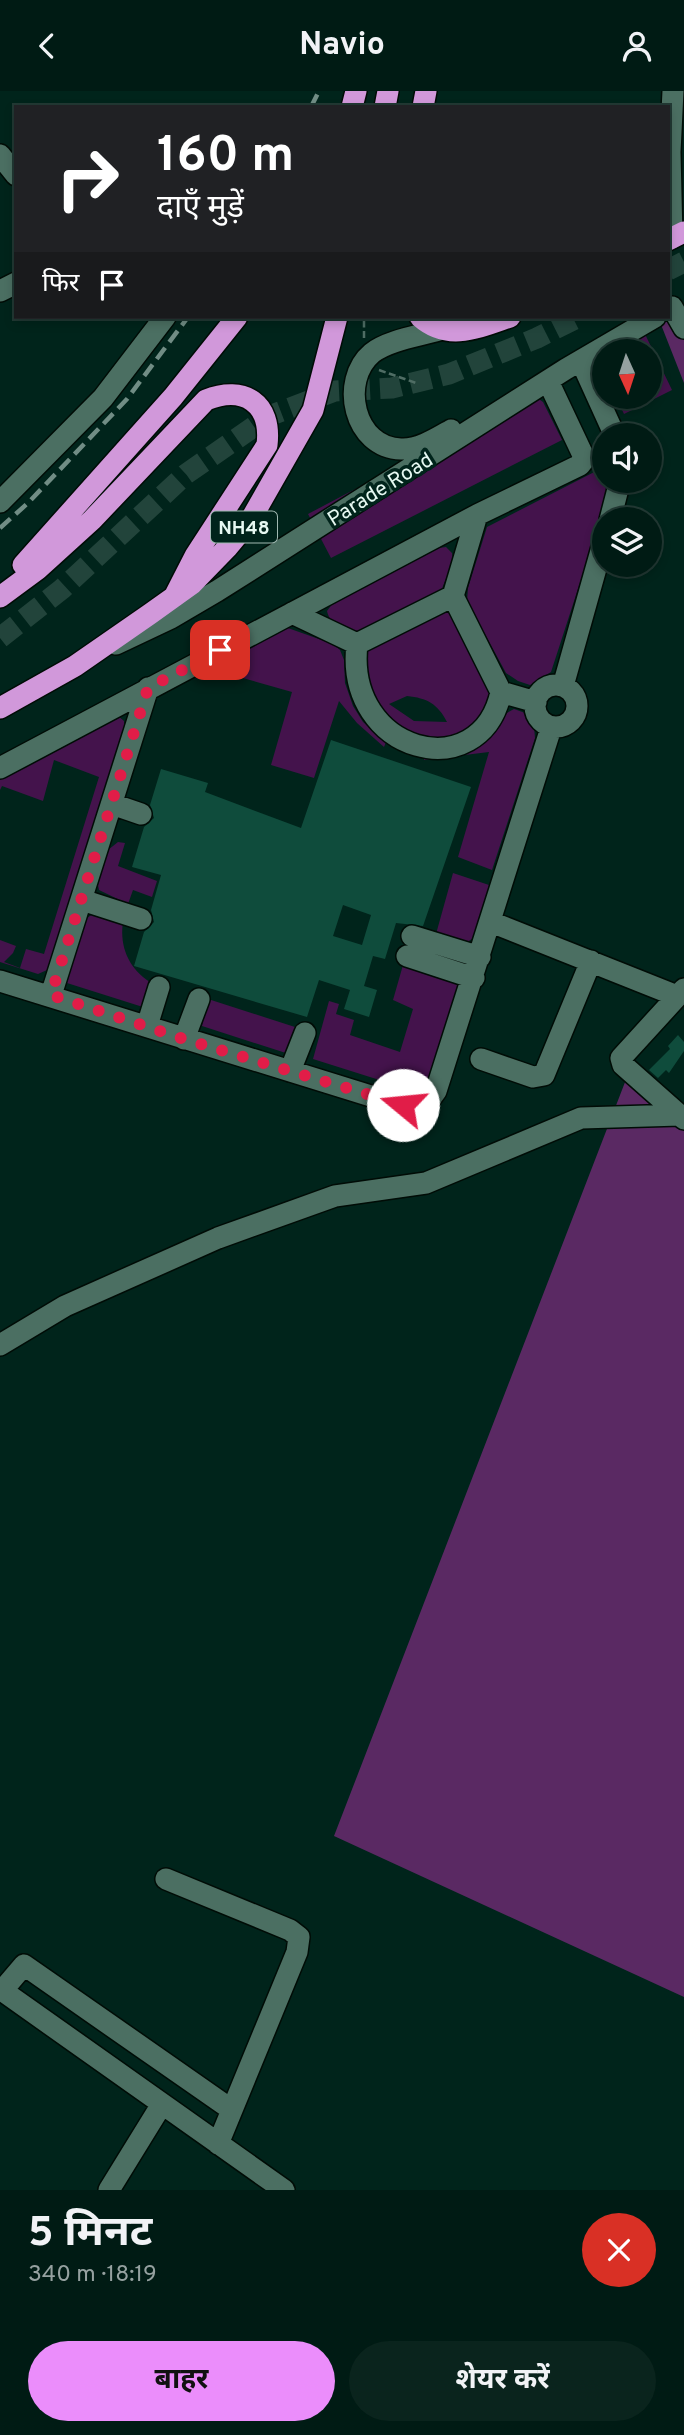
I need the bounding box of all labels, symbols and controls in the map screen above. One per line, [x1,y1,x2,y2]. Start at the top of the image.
text: Navio [299,26,385,66]
icon: back [28,27,66,65]
icon: person [618,27,656,65]
text: 160 m [157,127,294,189]
icon: right [42,133,133,224]
text: दाएँ मुड़ें [157,189,244,229]
icon: arrive [93,266,131,304]
text: फिर [42,268,79,301]
north arrow [592,339,662,409]
map controls [592,339,662,577]
button: sound [592,423,662,493]
street label: Parade Road [323,447,439,533]
button: layers [592,507,662,577]
road number: NH48 [211,511,277,543]
pin [190,620,250,680]
icon: arrive [201,631,239,669]
position arrow [366,1068,440,1142]
text: 5 मिनट [28,2208,152,2261]
button: close [582,2213,656,2287]
text: 340 m · 18:19 [28,2261,157,2290]
button: बाहर [28,2341,335,2421]
button: शेयर करें [349,2341,656,2421]

